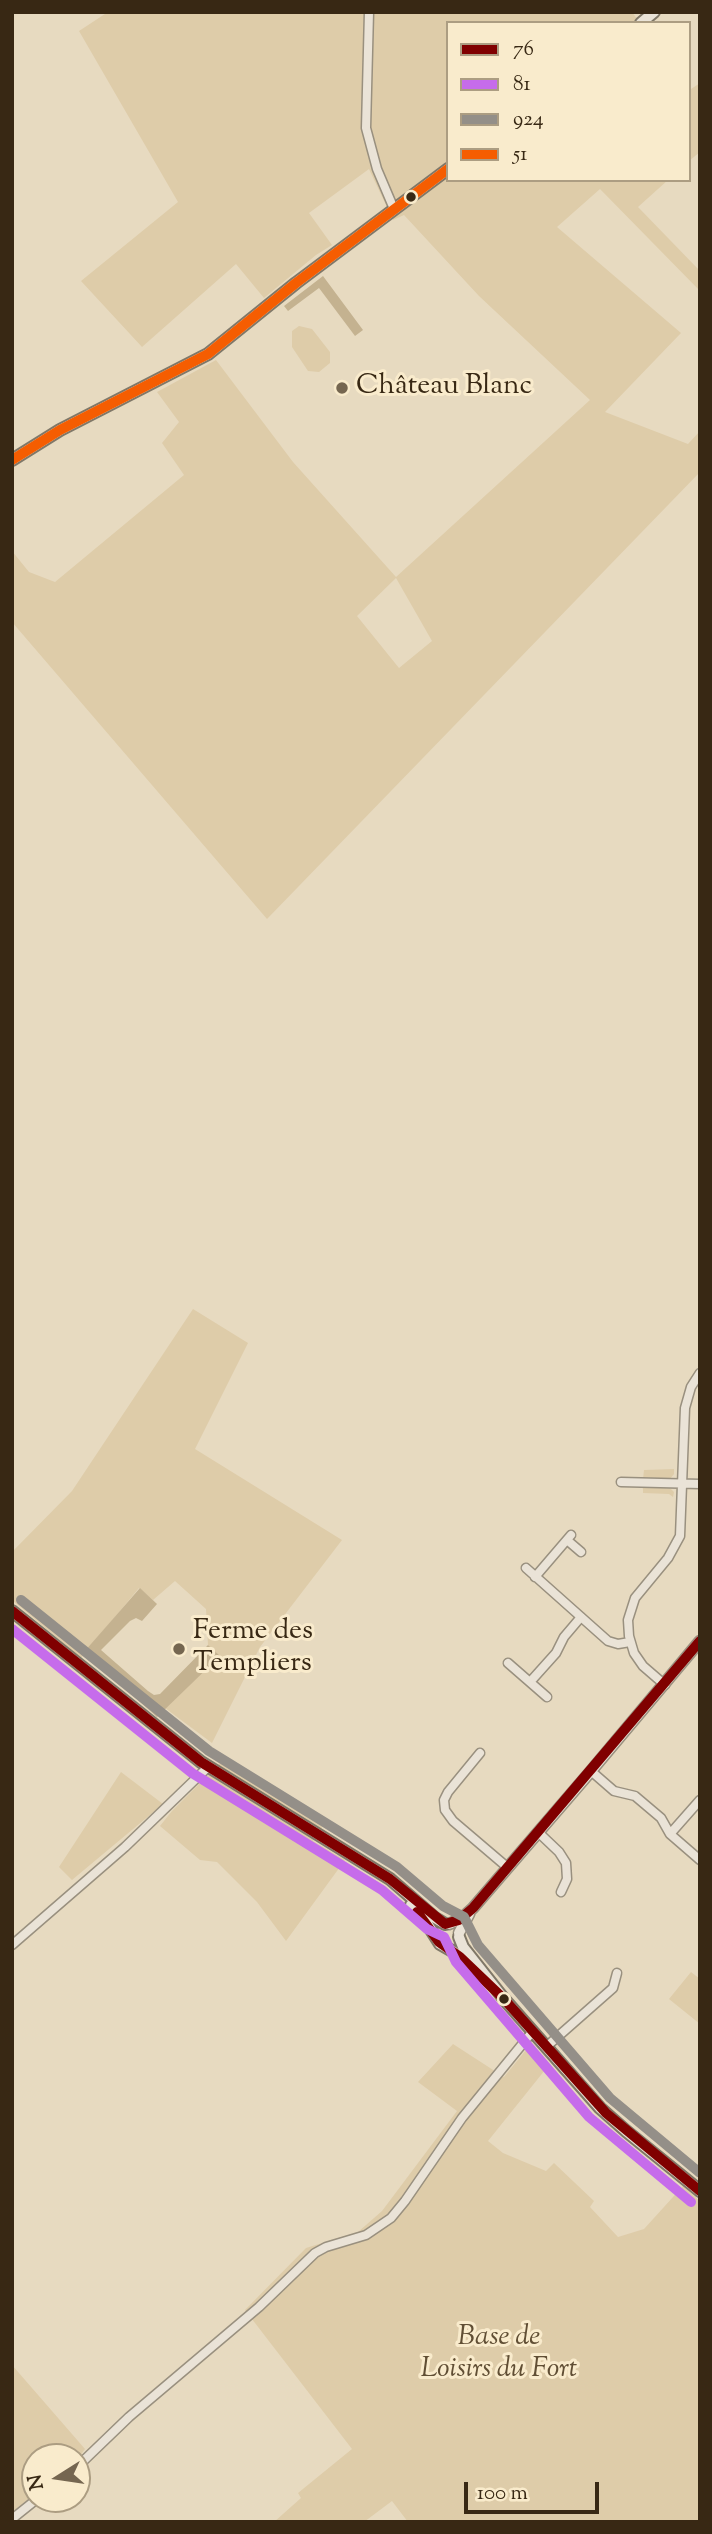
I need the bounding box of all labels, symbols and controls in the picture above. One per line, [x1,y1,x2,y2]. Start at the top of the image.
legend [446,21,691,182]
text: 76 [513,35,534,65]
text: 81 [513,70,531,100]
text: 924 [513,105,544,135]
text: 51 [513,140,527,170]
unlabelled marker [404,190,418,204]
place label: Château Blanc [356,371,532,405]
marker: Château Blanc [334,380,350,396]
place label: Ferme des Templiers [193,1616,313,1682]
marker: Ferme des Templiers [171,1641,187,1657]
unlabelled marker [497,1992,511,2006]
park label: Base de Loisirs du Fort [421,2322,577,2388]
north arrow [21,2443,91,2513]
scale bar [467,2468,602,2512]
text: N [22,2472,52,2492]
text: 100 m [477,2479,528,2509]

